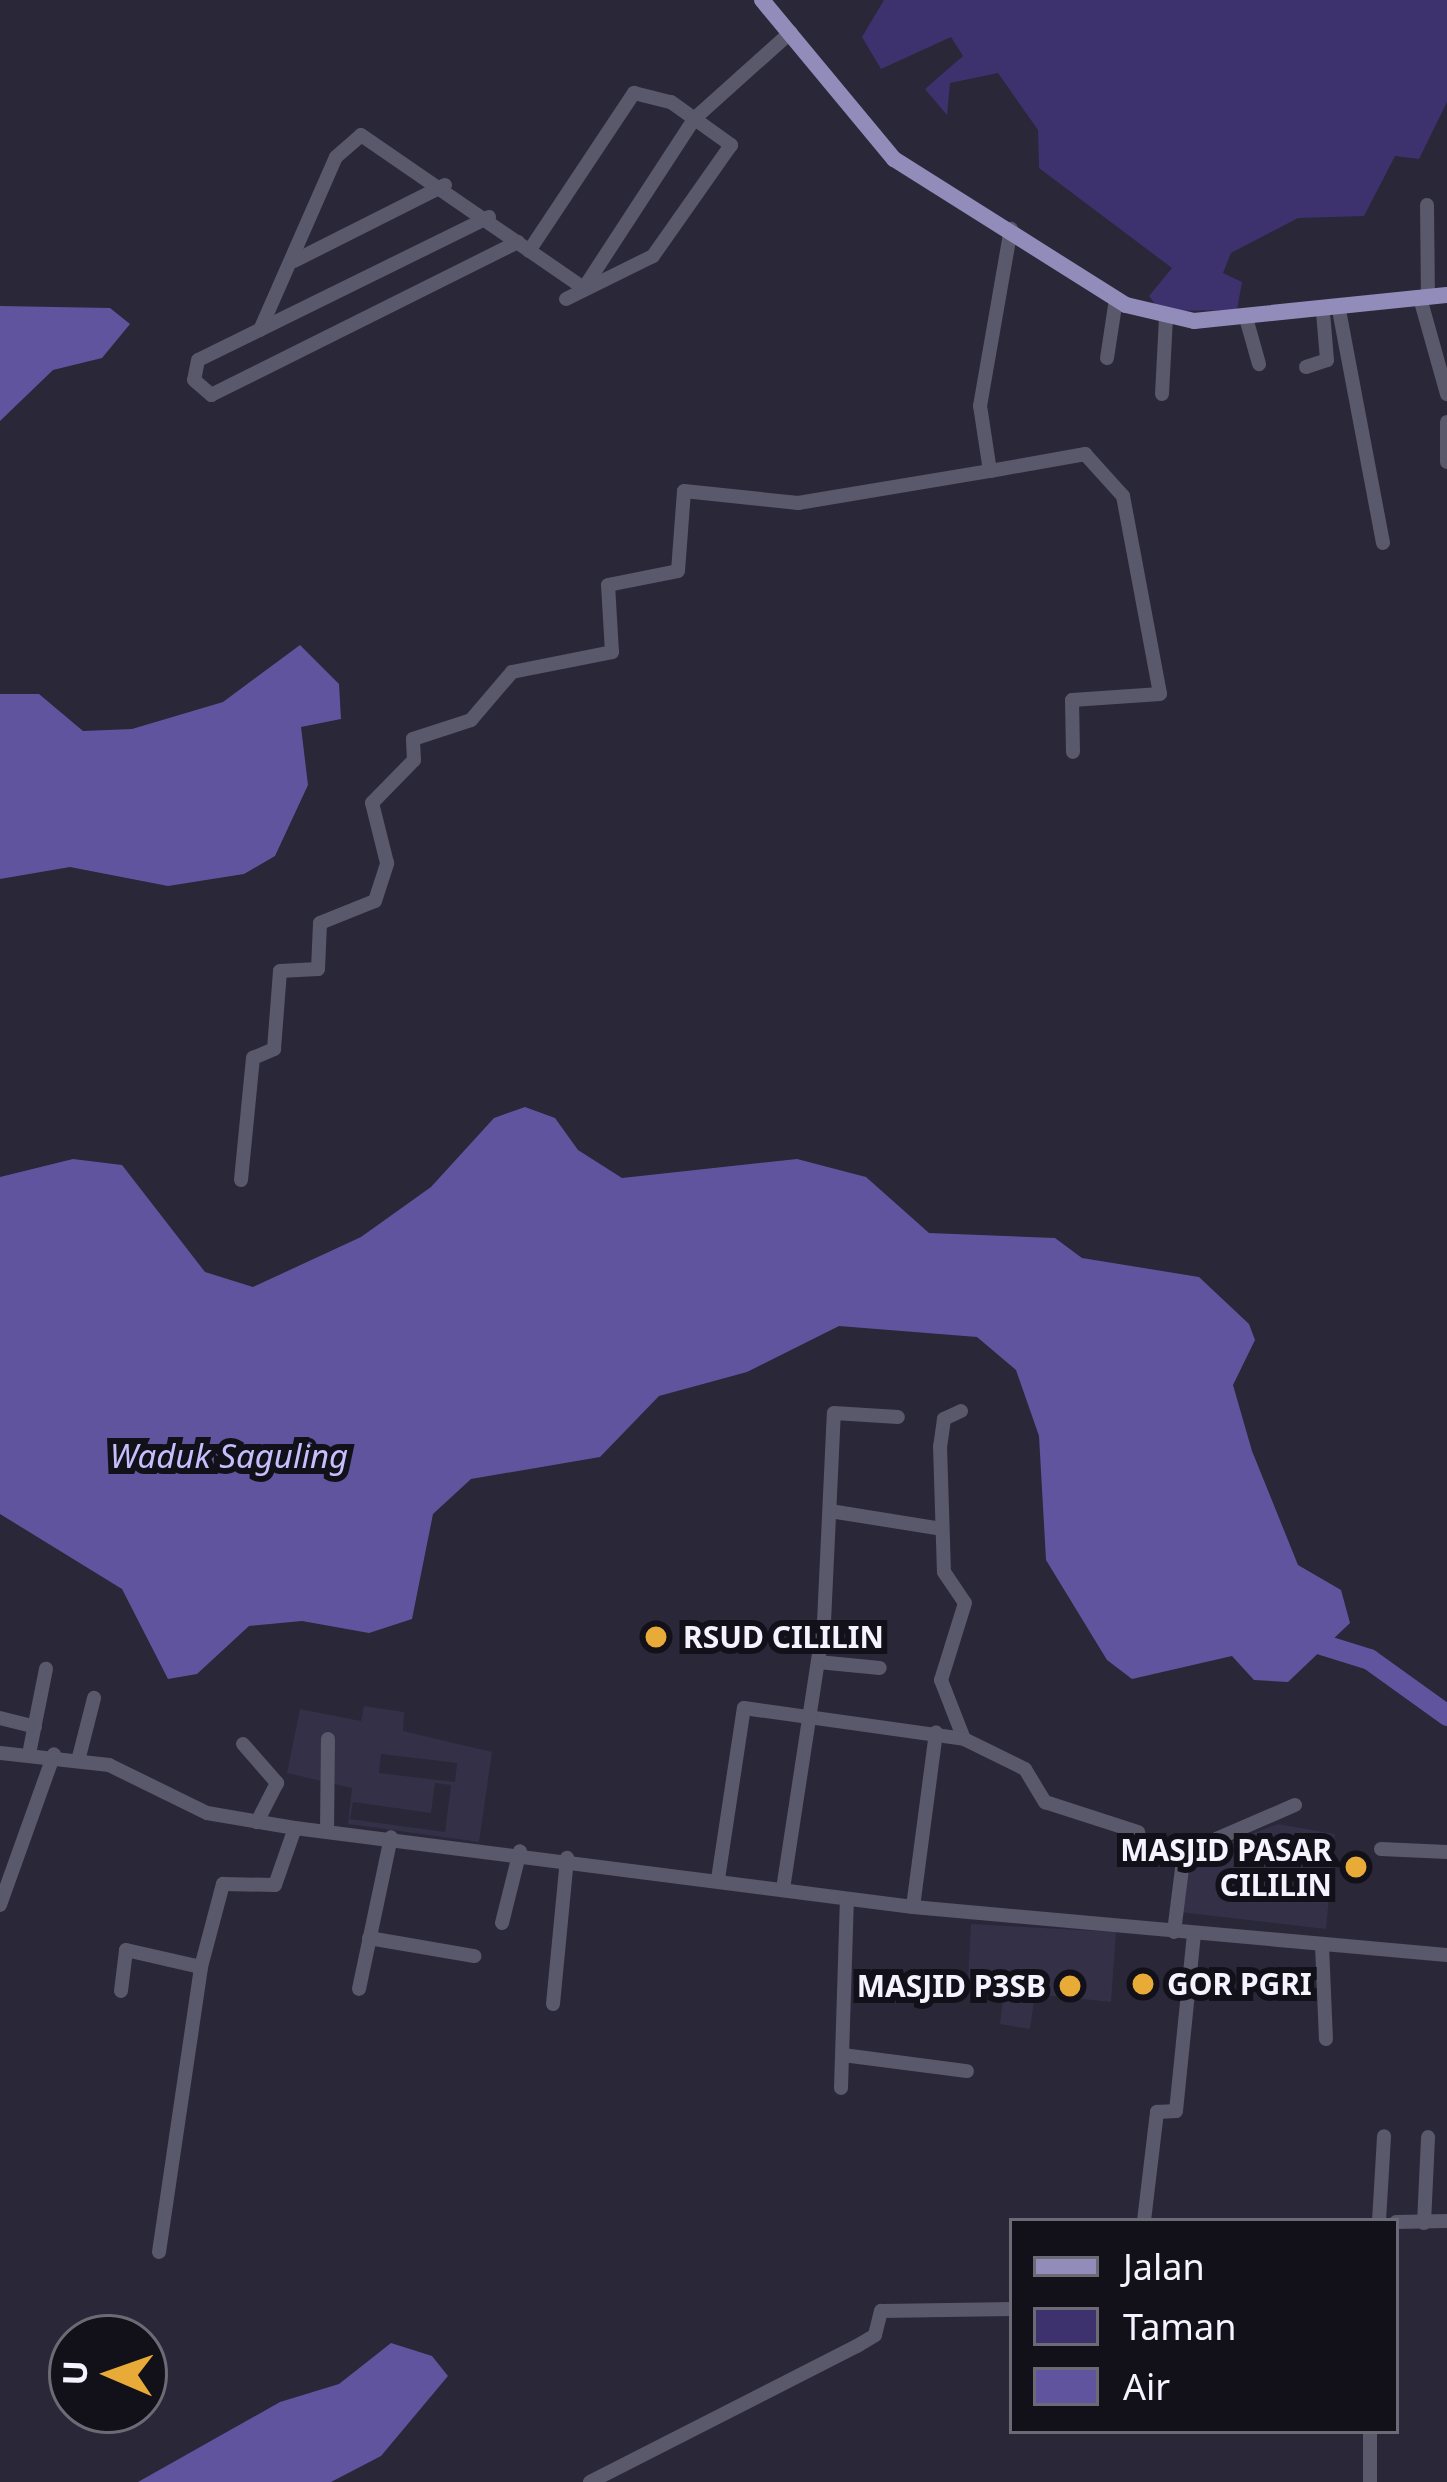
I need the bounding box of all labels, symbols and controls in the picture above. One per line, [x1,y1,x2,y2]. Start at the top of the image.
water label: Waduk Saguling [110,1436,348,1476]
place label: RSUD CILILIN [683,1619,884,1655]
marker: RSUD CILILIN [640,1621,672,1653]
place label: MASJID PASAR CILILIN [1120,1832,1332,1902]
marker: MASJID PASAR CILILIN [1343,1854,1369,1880]
place label: GOR PGRI [1167,1966,1312,2002]
place label: MASJID P3SB [857,1968,1046,2004]
marker: GOR PGRI [1130,1971,1156,1997]
marker: MASJID P3SB [1057,1973,1083,1999]
legend [1009,2218,1399,2434]
text: Jalan [1123,2242,1205,2291]
text: Taman [1123,2302,1236,2351]
north arrow [48,2314,168,2434]
text: U [52,2360,97,2386]
text: Air [1123,2362,1170,2411]

